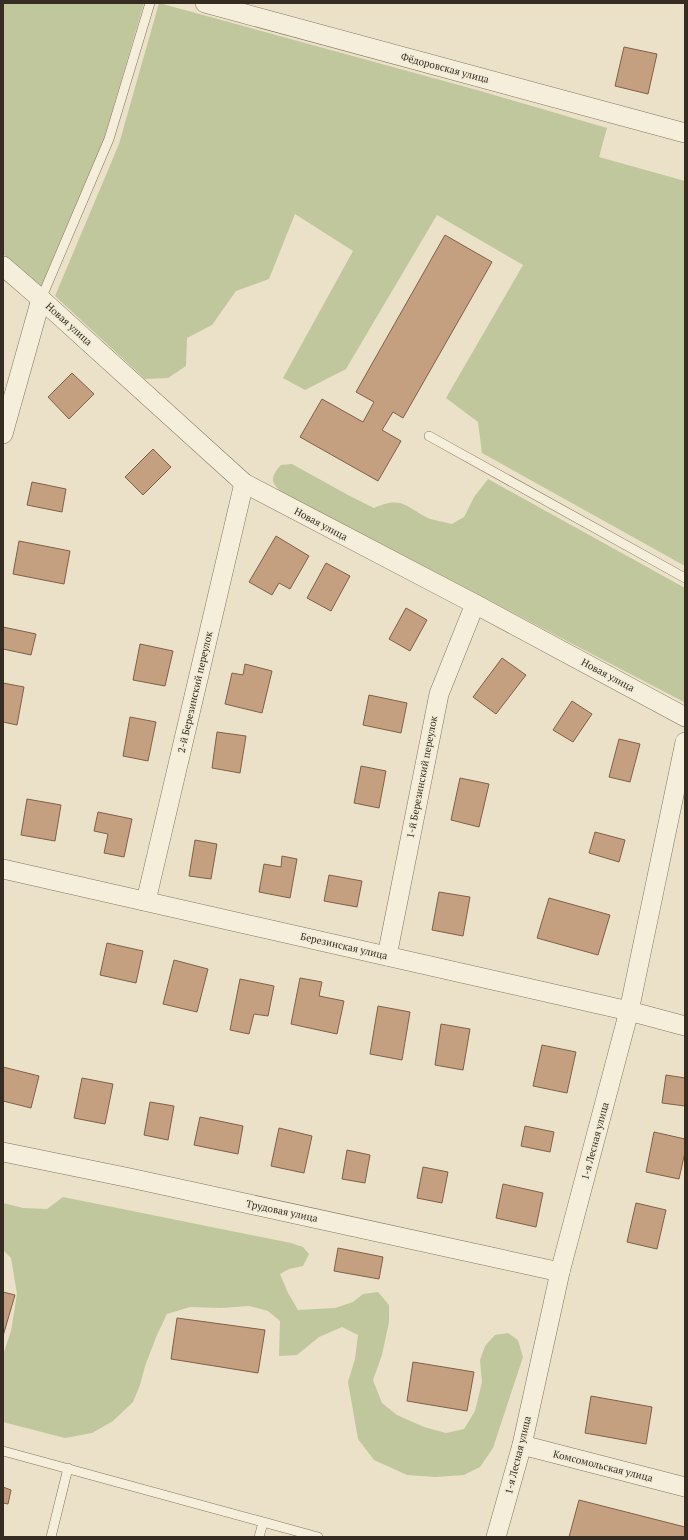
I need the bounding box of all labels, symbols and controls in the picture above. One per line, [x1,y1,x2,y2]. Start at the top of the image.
street label: Фёдоровская улица [399,50,491,86]
street label: Новая улица [43,300,95,348]
street label: Новая улица [292,505,350,543]
street label: 2-й Березинский переулок [175,629,215,754]
street label: Новая улица [579,656,637,694]
street label: 1-й Березинский переулок [404,714,440,839]
street label: Березинская улица [299,930,389,962]
street label: 1-я Лесная улица [578,1101,612,1181]
street label: Трудовая улица [245,1197,319,1225]
street label: 1-я Лесная улица [502,1415,534,1495]
street label: Комсомольская улица [552,1447,654,1485]

